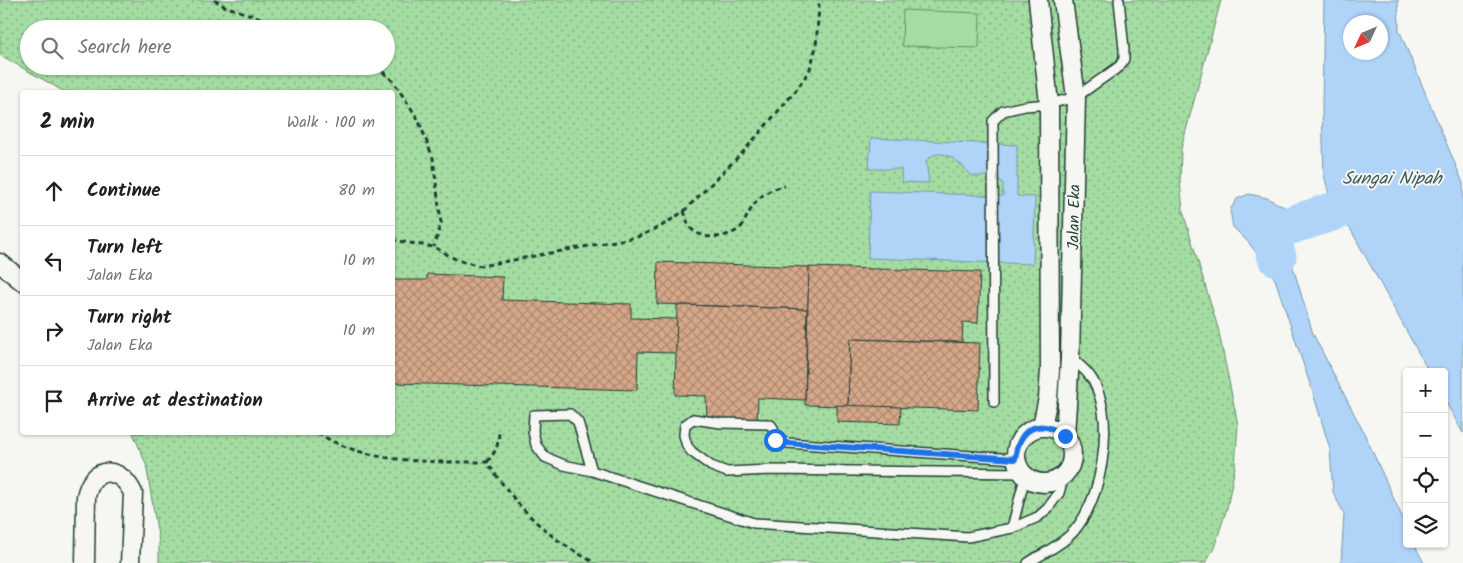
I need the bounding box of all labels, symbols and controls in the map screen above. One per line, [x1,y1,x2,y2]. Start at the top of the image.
north arrow [1343,15,1388,60]
search box [20,20,395,75]
text: Search here [78,33,172,63]
icon: search [38,34,66,62]
text: 2 min [40,106,95,139]
text: Walk · 100 m [287,110,375,135]
water label: Sungai Nipah [1342,165,1443,194]
text: Continue [87,176,160,206]
icon: ahead [40,177,68,205]
text: 80 m [338,178,375,203]
street label: Jalan Eka [1061,184,1088,250]
text: Turn left [87,233,162,263]
icon: left [40,247,68,275]
text: 10 m [343,248,375,273]
text: Jalan Eka [87,263,153,288]
text: Turn right [87,303,172,333]
icon: right [40,317,68,345]
text: 10 m [343,318,375,343]
text: Jalan Eka [87,333,153,358]
map controls [1403,368,1448,548]
button: + [1403,368,1448,413]
text: Arrive at destination [87,386,263,416]
icon: arrive [40,387,68,415]
button: − [1403,413,1448,458]
route end [1054,425,1077,448]
route start [764,429,787,452]
button: locate [1403,458,1448,503]
button: layers [1403,503,1448,548]

